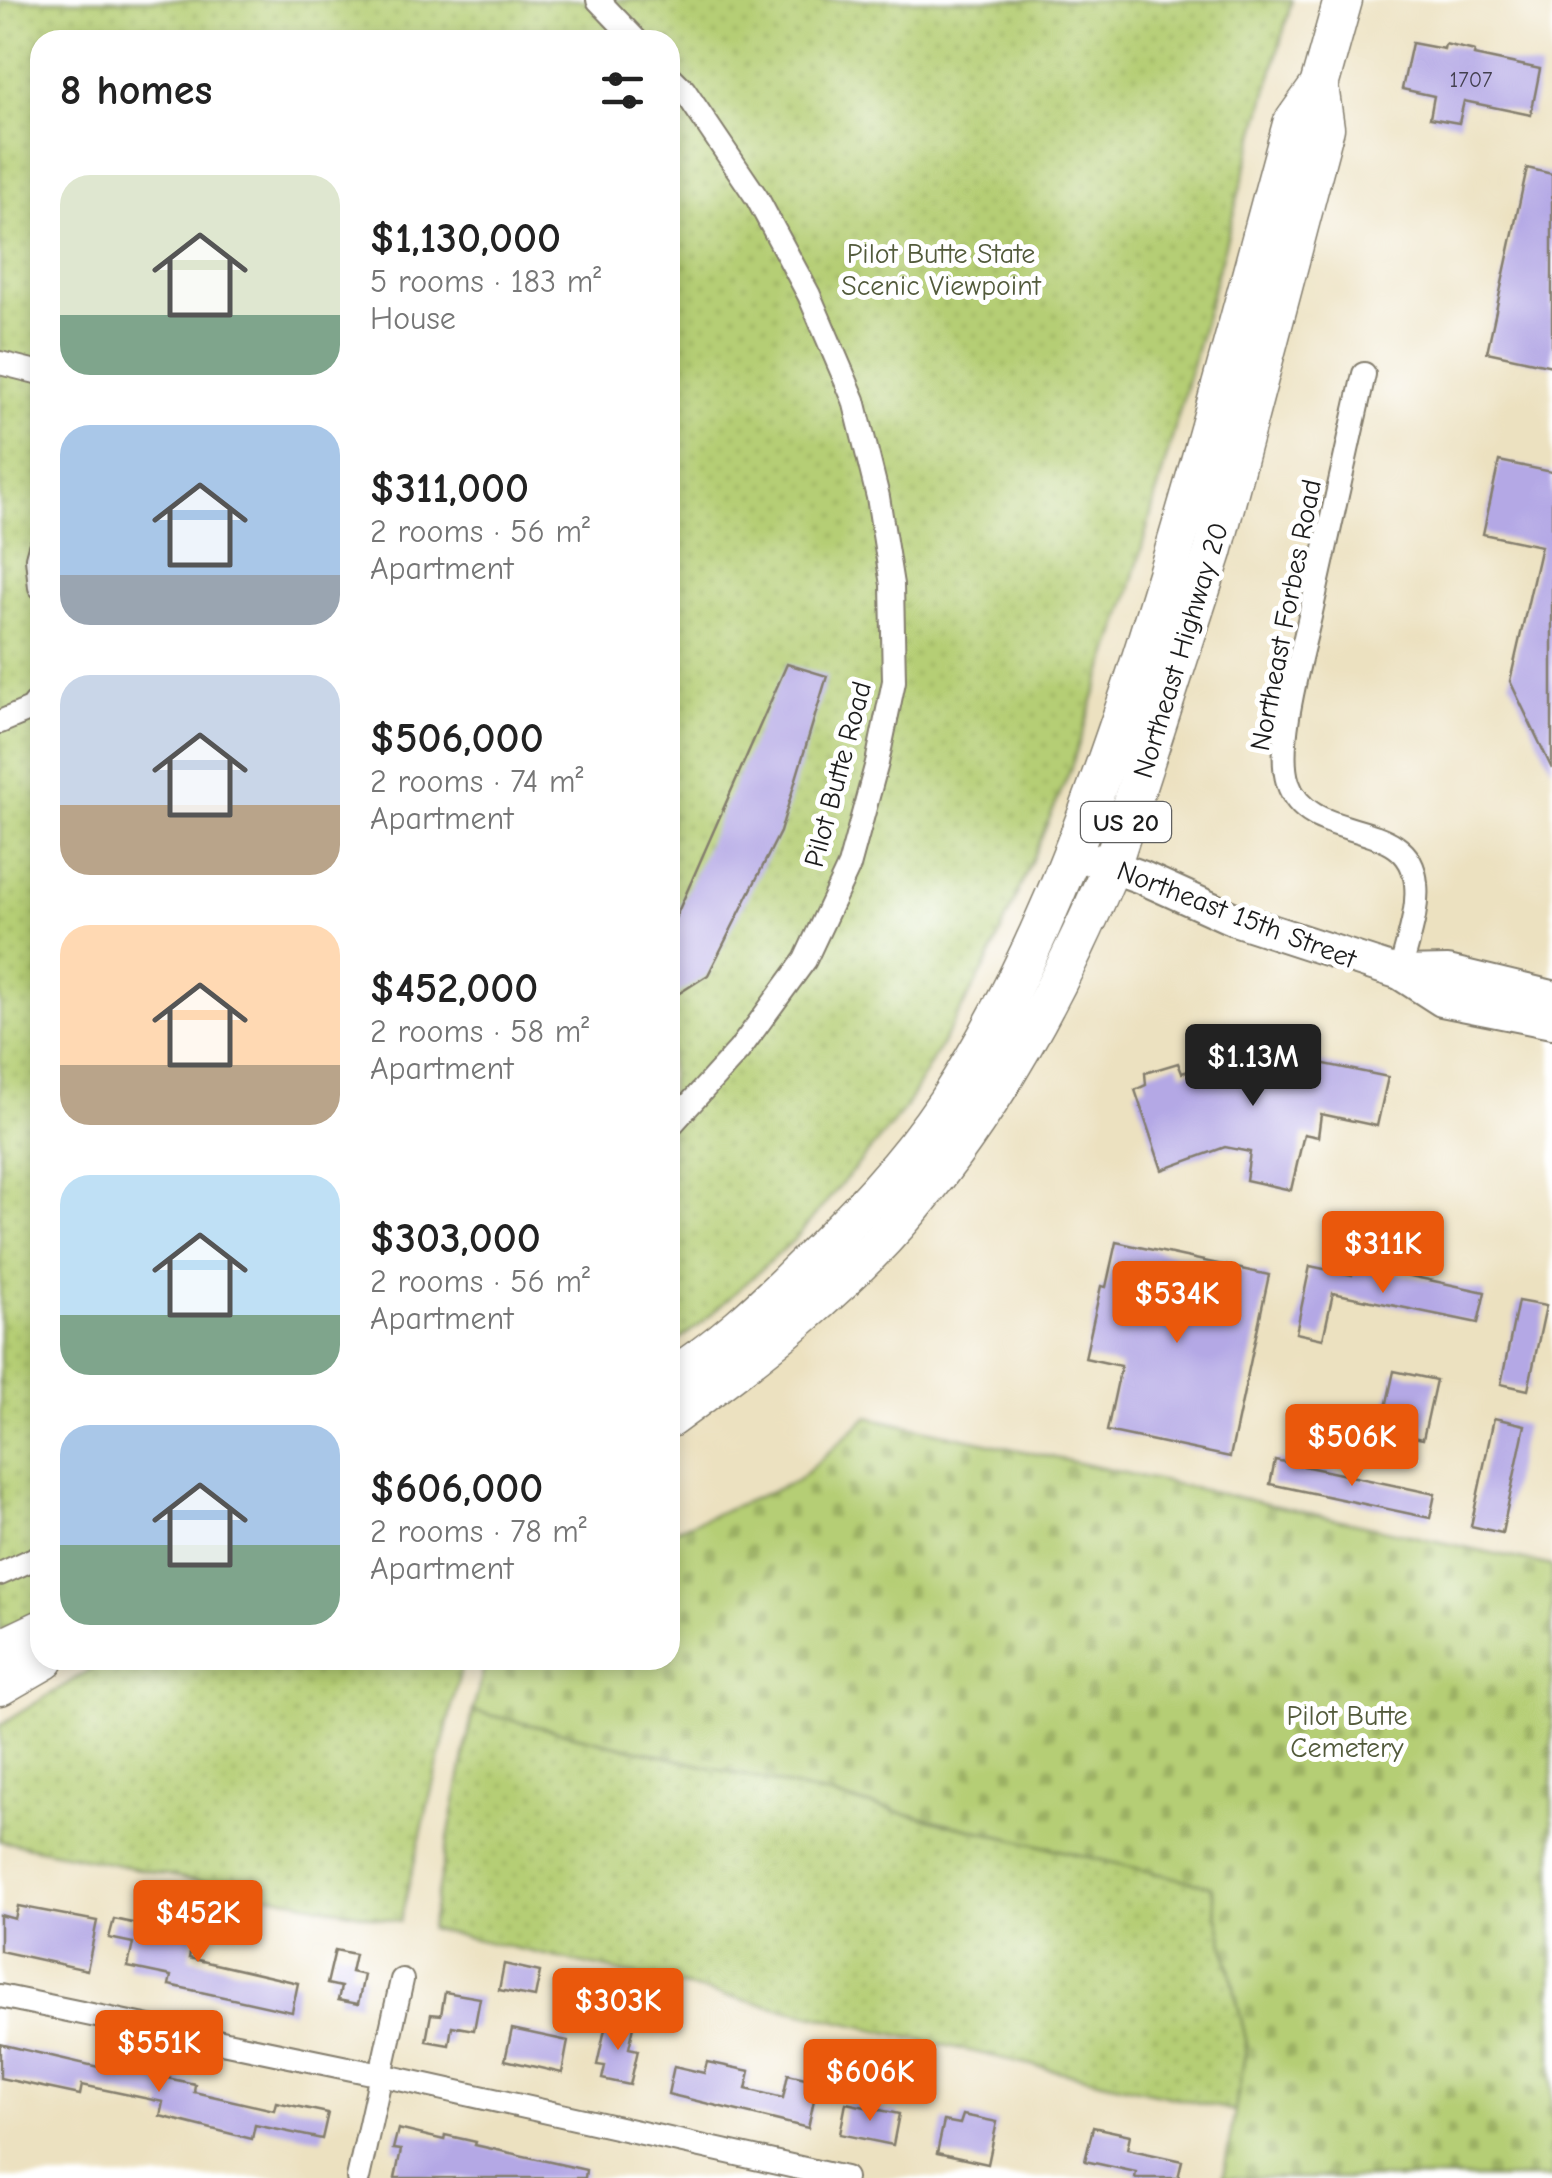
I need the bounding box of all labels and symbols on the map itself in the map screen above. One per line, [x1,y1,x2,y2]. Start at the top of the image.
house number: 1707 [1450,67,1493,93]
park label: Pilot Butte State Scenic Viewpoint [841,238,1042,302]
street label: Northeast Forbes Road [1244,477,1328,754]
street label: Northeast Highway 20 [1127,519,1235,782]
street label: Pilot Butte Road [798,678,878,871]
road number: US 20 [1081,802,1171,842]
street label: Northeast 15th Street [1113,855,1362,976]
pin: $1.13M [1172,1024,1334,1109]
pin: $311K [1313,1211,1453,1296]
pin: $534K [1107,1261,1247,1346]
pin: $506K [1282,1404,1422,1489]
park label: Pilot Butte Cemetery [1287,1700,1408,1764]
pin: $452K [128,1880,268,1965]
pin: $303K [548,1968,688,2053]
pin: $551K [89,2010,229,2095]
pin: $606K [800,2039,940,2124]

